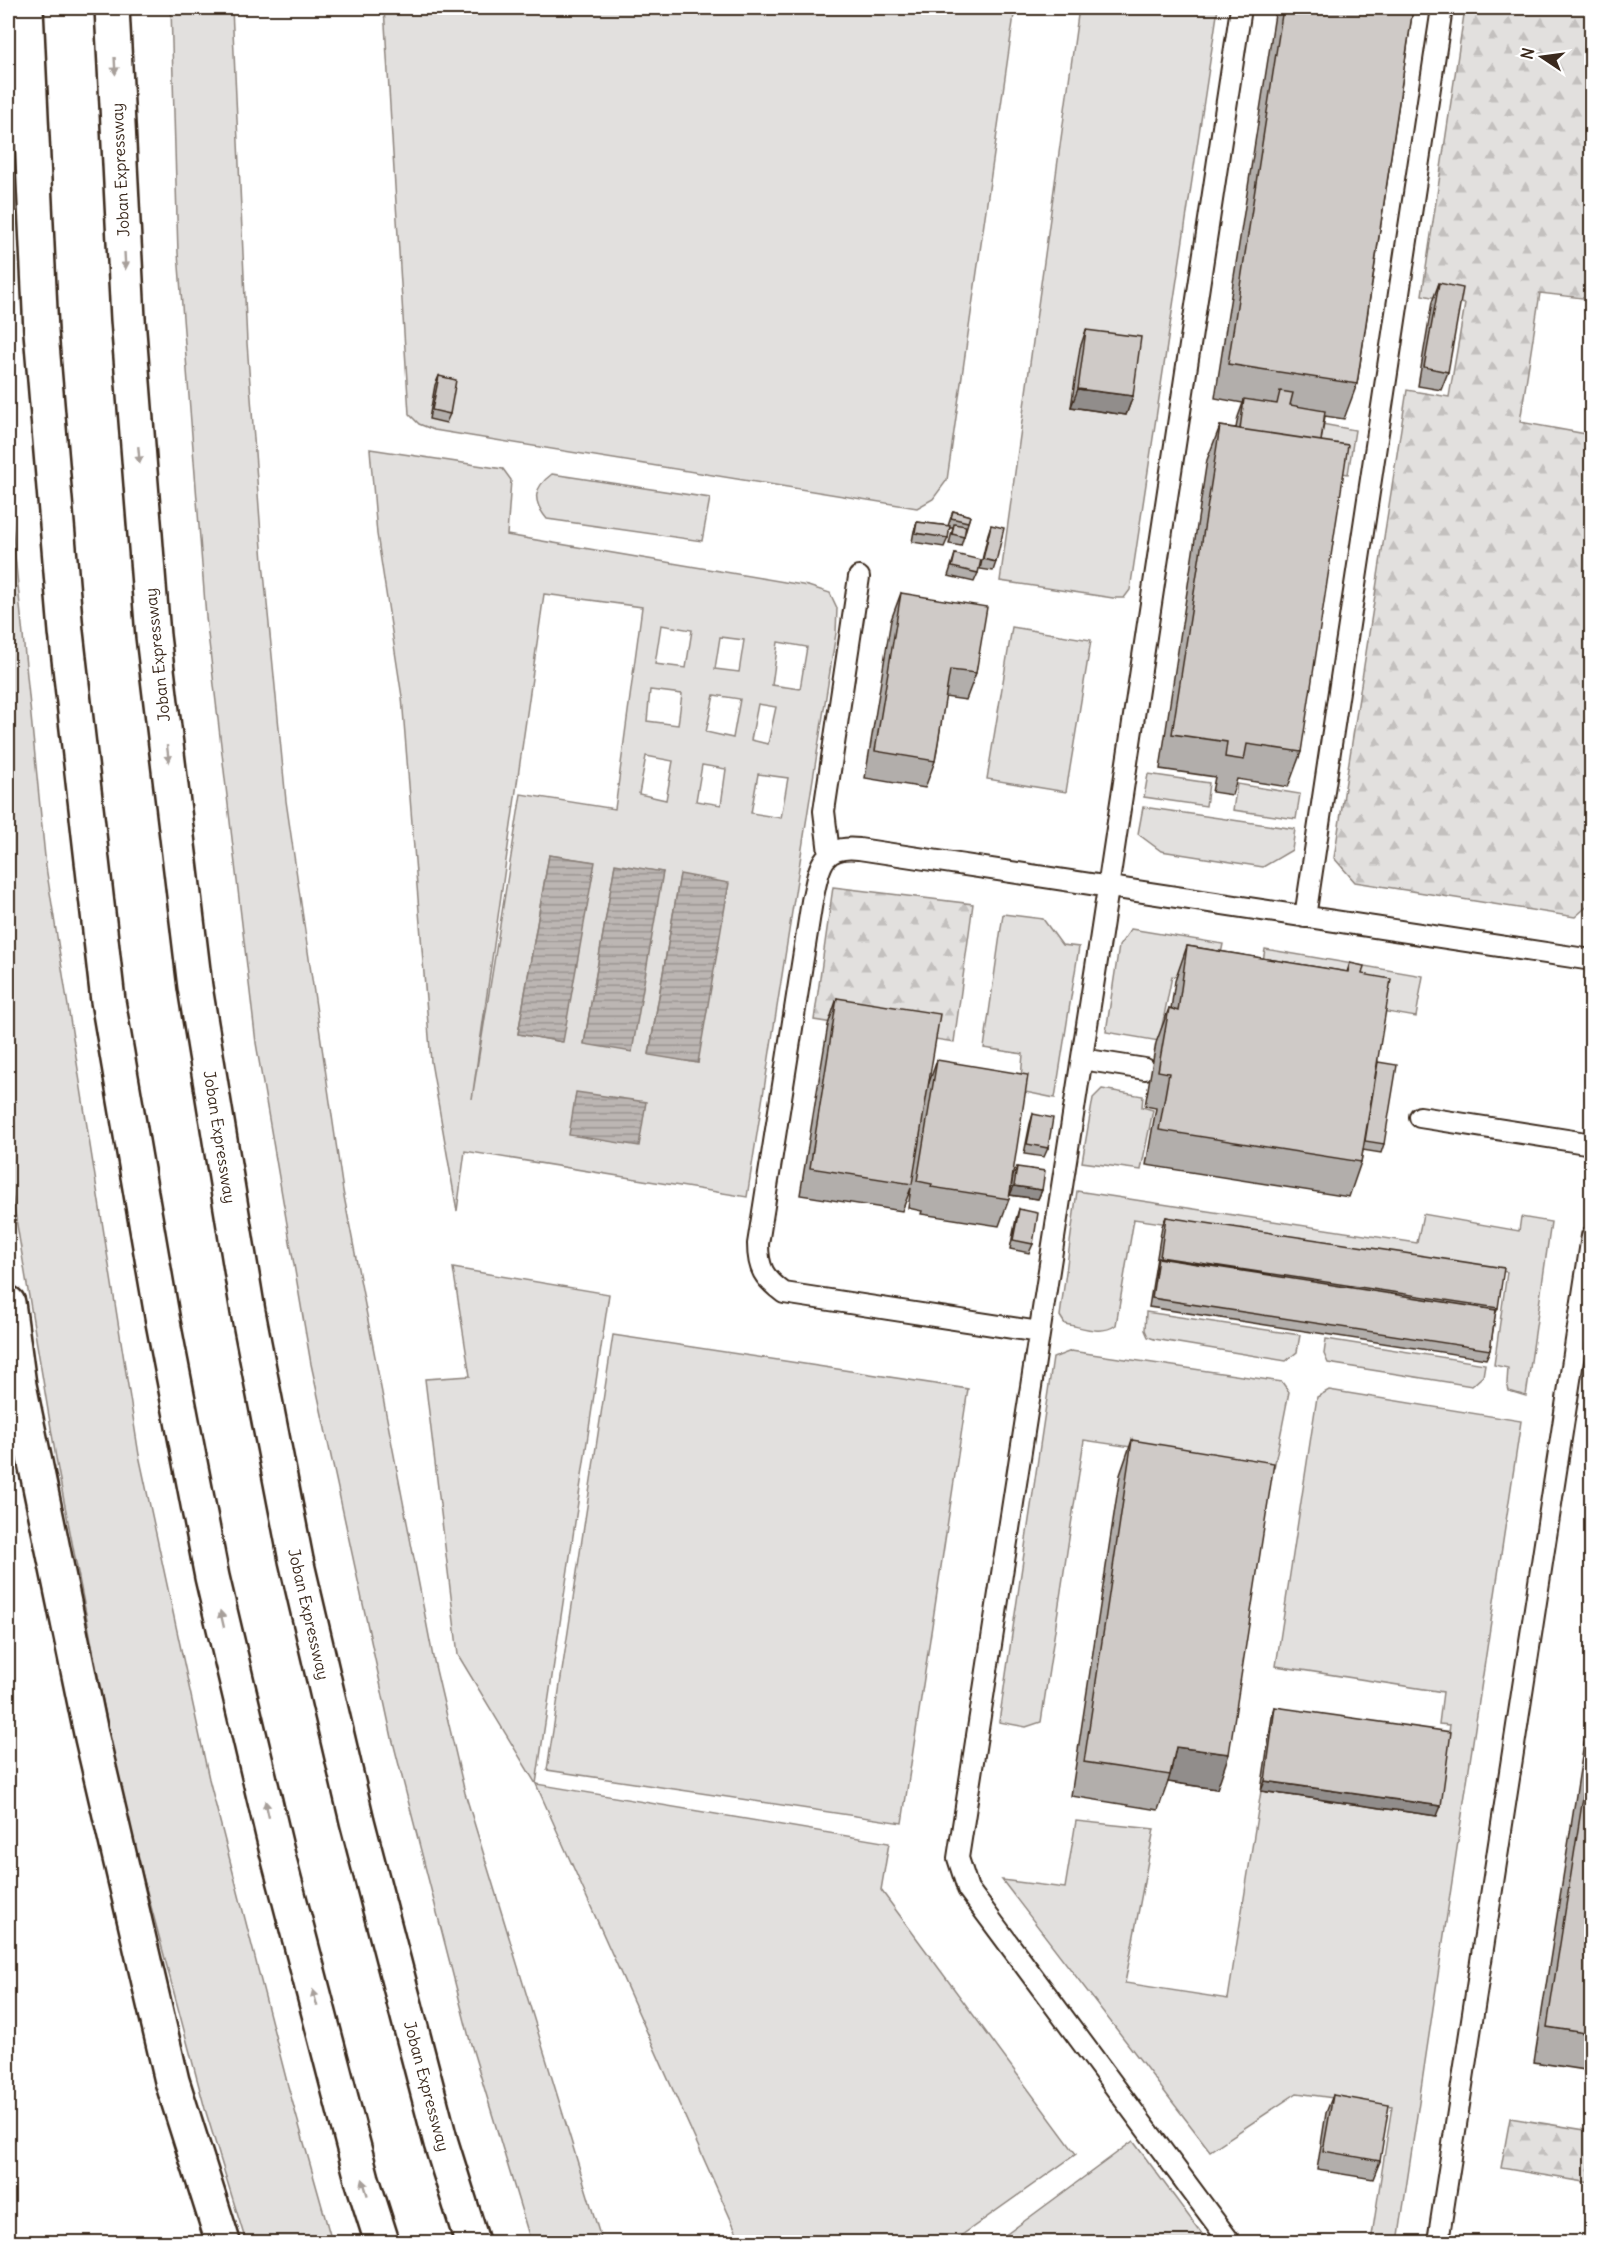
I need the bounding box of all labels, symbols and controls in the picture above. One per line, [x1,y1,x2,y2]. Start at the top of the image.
north arrow [1512,27,1572,87]
text: N [1516,46,1538,61]
one-way arrow [110,56,119,75]
street label: Joban Expressway [106,102,134,238]
one-way arrow [120,251,130,270]
one-way arrow [134,446,144,465]
street label: Joban Expressway [140,587,174,723]
one-way arrow [163,744,172,763]
street label: Joban Expressway [200,1069,240,1205]
street label: Joban Expressway [284,1546,334,1682]
one-way arrow [216,1610,226,1628]
one-way arrow [261,1800,271,1818]
one-way arrow [310,1989,319,2007]
street label: Joban Expressway [400,2019,454,2153]
one-way arrow [359,2177,369,2195]

